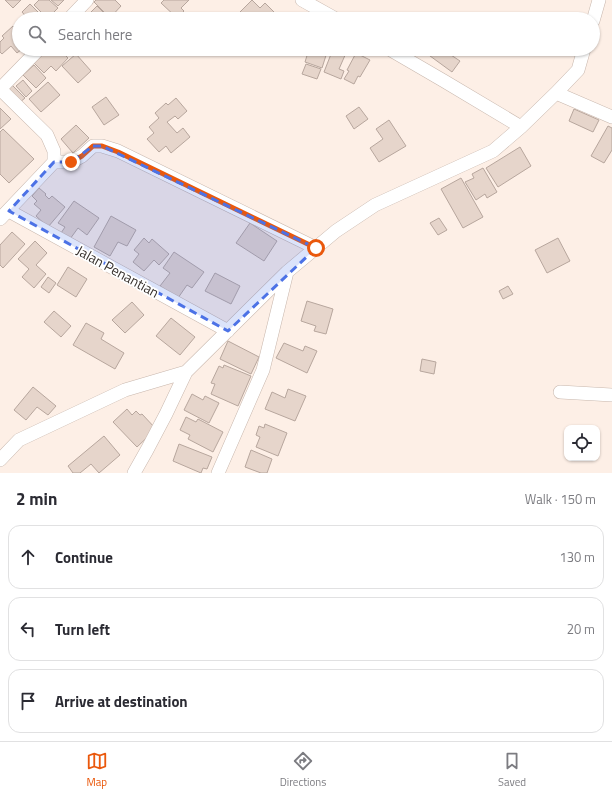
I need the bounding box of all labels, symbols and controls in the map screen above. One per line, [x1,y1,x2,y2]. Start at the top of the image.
search box [12,12,600,56]
icon: search [26,23,48,45]
text: Search here [58,23,132,46]
route end [62,153,80,171]
route start [307,239,325,257]
street label: Jalan Penantian [73,240,163,302]
map controls [564,425,600,461]
button: locate [564,425,600,461]
text: 2 min [16,486,57,512]
text: Walk · 150 m [525,489,596,509]
icon: ahead [17,546,39,568]
text: Continue [55,546,113,569]
text: 130 m [559,547,595,567]
icon: left [17,618,39,640]
text: Turn left [55,618,110,641]
text: 20 m [567,619,595,639]
icon: arrive [17,690,39,712]
text: Arrive at destination [55,690,188,713]
tab: Map [86,750,108,790]
tab: Directions [280,750,326,790]
tab: Saved [498,750,526,790]

